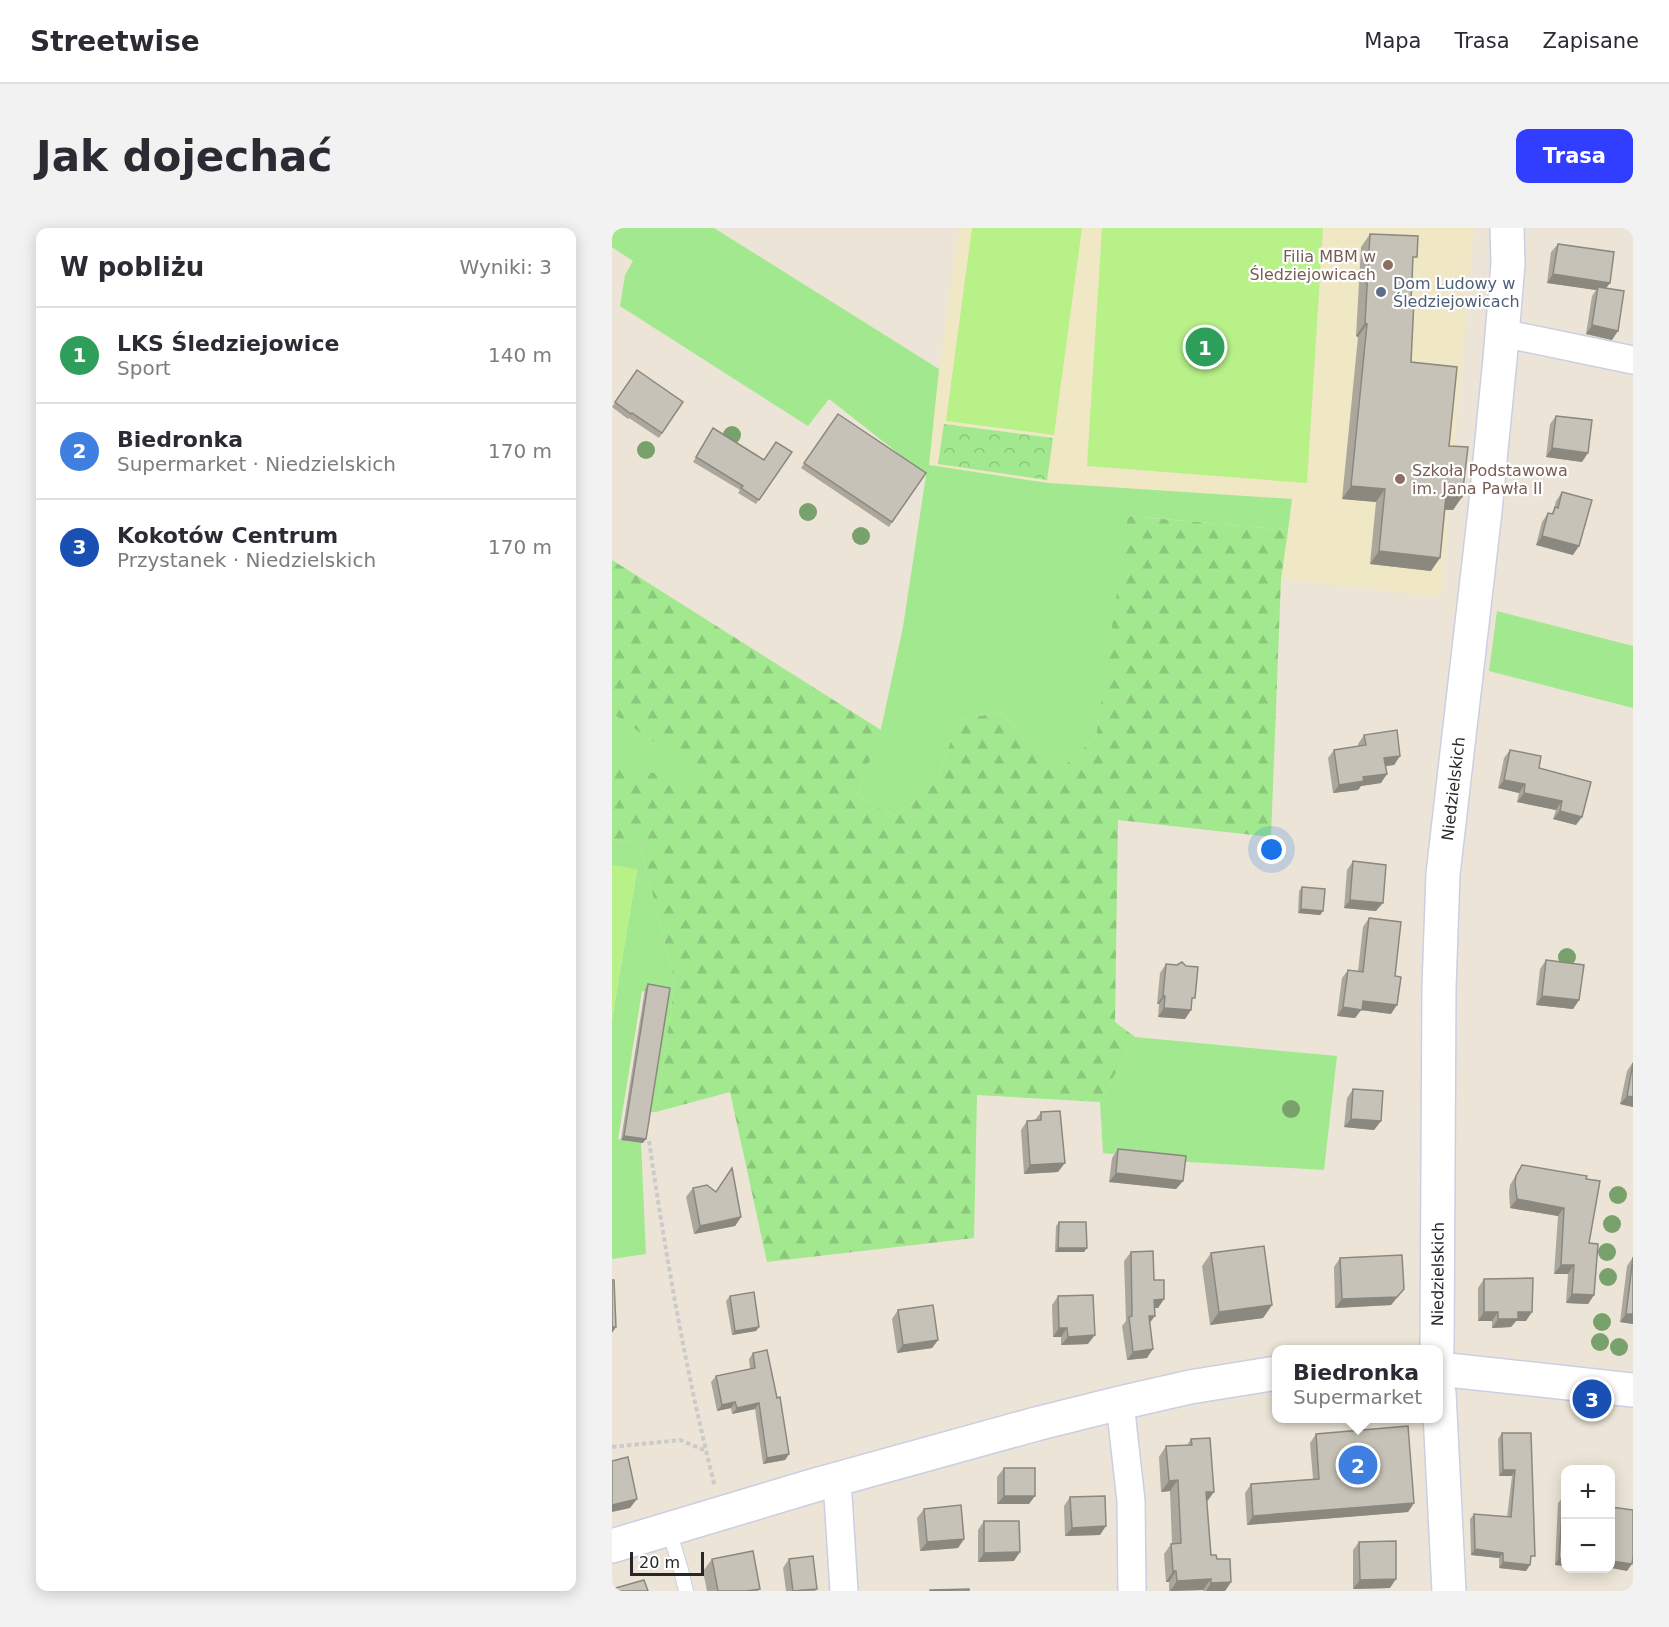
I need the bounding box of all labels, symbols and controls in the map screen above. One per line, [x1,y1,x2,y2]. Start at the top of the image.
text: Streetwise [30,25,200,58]
text: Mapa [1364,29,1421,53]
text: Trasa [1454,29,1510,53]
text: Zapisane [1543,29,1639,53]
button: Trasa [1516,129,1633,183]
text: Jak dojechać [36,132,332,181]
place label: Filia MBM w Śledziejowicach [1249,247,1376,284]
text: W pobliżu [60,252,204,282]
text: Wyniki: 3 [460,255,552,279]
marker: Filia MBM w Śledziejowicach [1381,258,1395,272]
place label: Dom Ludowy w Śledziejowicach [1393,274,1520,311]
marker: Dom Ludowy w Śledziejowicach [1374,285,1388,299]
pin: 1 [1186,324,1224,370]
text: LKS Śledziejowice [117,331,339,356]
text: 1 [73,343,86,367]
text: 140 m [488,343,552,367]
text: Sport [117,356,171,380]
text: Biedronka [117,427,243,452]
text: 2 [73,439,86,463]
text: 170 m [488,439,552,463]
text: Supermarket · Niedzielskich [117,452,396,476]
place label: Szkoła Podstawowa im. Jana Pawła II [1412,461,1568,498]
marker: Szkoła Podstawowa im. Jana Pawła II [1393,472,1407,486]
text: Kokotów Centrum [117,523,338,548]
text: 3 [73,535,86,559]
text: 170 m [488,535,552,559]
text: Przystanek · Niedzielskich [117,548,376,572]
street label: Niedzielskich [1438,736,1469,842]
your location [1257,835,1286,864]
street label: Niedzielskich [1428,1222,1448,1326]
popup [1272,1345,1443,1423]
text: Biedronka [1293,1360,1419,1385]
pin: 3 [1572,1376,1612,1422]
text: Supermarket [1293,1385,1422,1409]
pin: 2 [1338,1442,1378,1488]
map controls [1561,1465,1615,1573]
button: + [1561,1465,1615,1519]
button: − [1561,1519,1615,1573]
scale bar [630,1549,704,1576]
text: 20 m [639,1553,680,1572]

